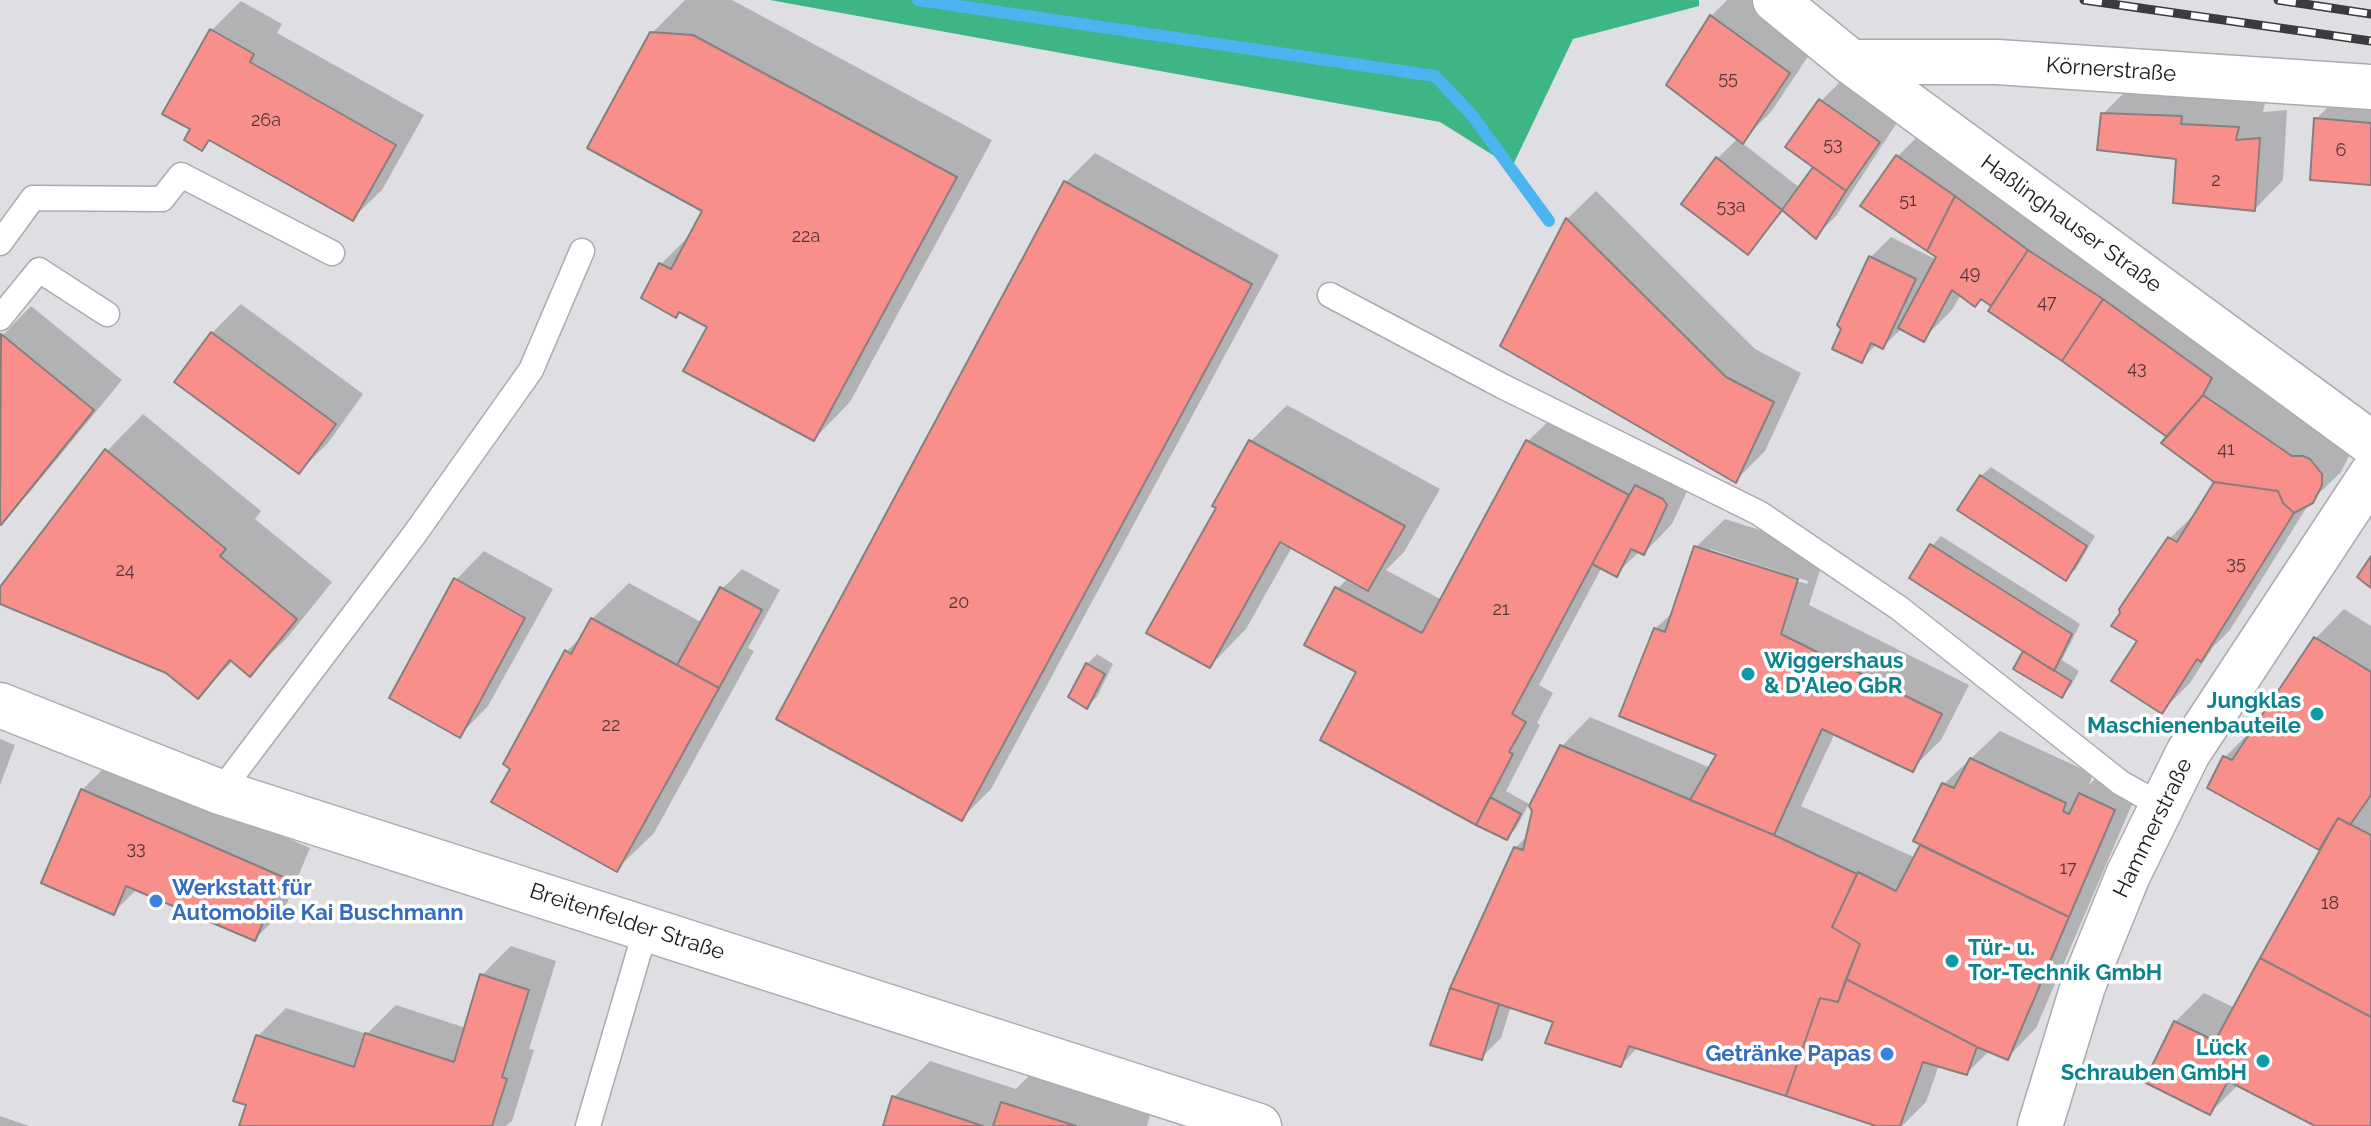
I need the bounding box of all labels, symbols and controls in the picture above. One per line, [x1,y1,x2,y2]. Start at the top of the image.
street label: Körnerstraße [2045,52,2177,88]
house number: 55 [1718,68,1738,90]
house number: 26a [251,110,281,132]
house number: 53 [1823,134,1843,156]
house number: 6 [2336,140,2346,162]
street label: Haßlinghauser Straße [1975,149,2167,299]
house number: 2 [2211,170,2221,192]
house number: 51 [1899,190,1917,212]
house number: 53a [1716,196,1746,218]
house number: 22a [792,226,820,248]
house number: 49 [1960,263,1980,285]
house number: 47 [2037,292,2057,314]
house number: 43 [2127,358,2147,380]
house number: 41 [2217,439,2235,461]
house number: 35 [2226,553,2246,575]
house number: 24 [115,560,135,582]
house number: 20 [949,592,969,614]
house number: 21 [1492,599,1510,621]
place label: Wiggershaus & D'Aleo GbR [1764,648,1904,700]
marker: Wiggershaus & D'Aleo GbR [1739,665,1757,683]
place label: Jungklas Maschienenbauteile [2087,688,2301,740]
marker: Jungklas Maschienenbauteile [2308,705,2326,723]
house number: 22 [602,715,620,737]
street label: Hammerstraße [2108,754,2198,902]
house number: 33 [126,838,146,860]
house number: 17 [2059,858,2077,880]
place label: Werkstatt für Automobile Kai Buschmann [172,875,463,926]
street label: Breitenfelder Straße [526,878,728,966]
marker: Werkstatt für Automobile Kai Buschmann [147,892,165,910]
house number: 18 [2321,893,2339,915]
place label: Tür- u. Tor-Technik GmbH [1968,935,2162,986]
marker: Tür- u. Tor-Technik GmbH [1943,952,1961,970]
place label: Lück Schrauben GmbH [2061,1035,2247,1086]
place label: Getränke Papas [1705,1041,1871,1067]
marker: Getränke Papas [1878,1045,1896,1063]
marker: Lück Schrauben GmbH [2254,1052,2272,1070]

